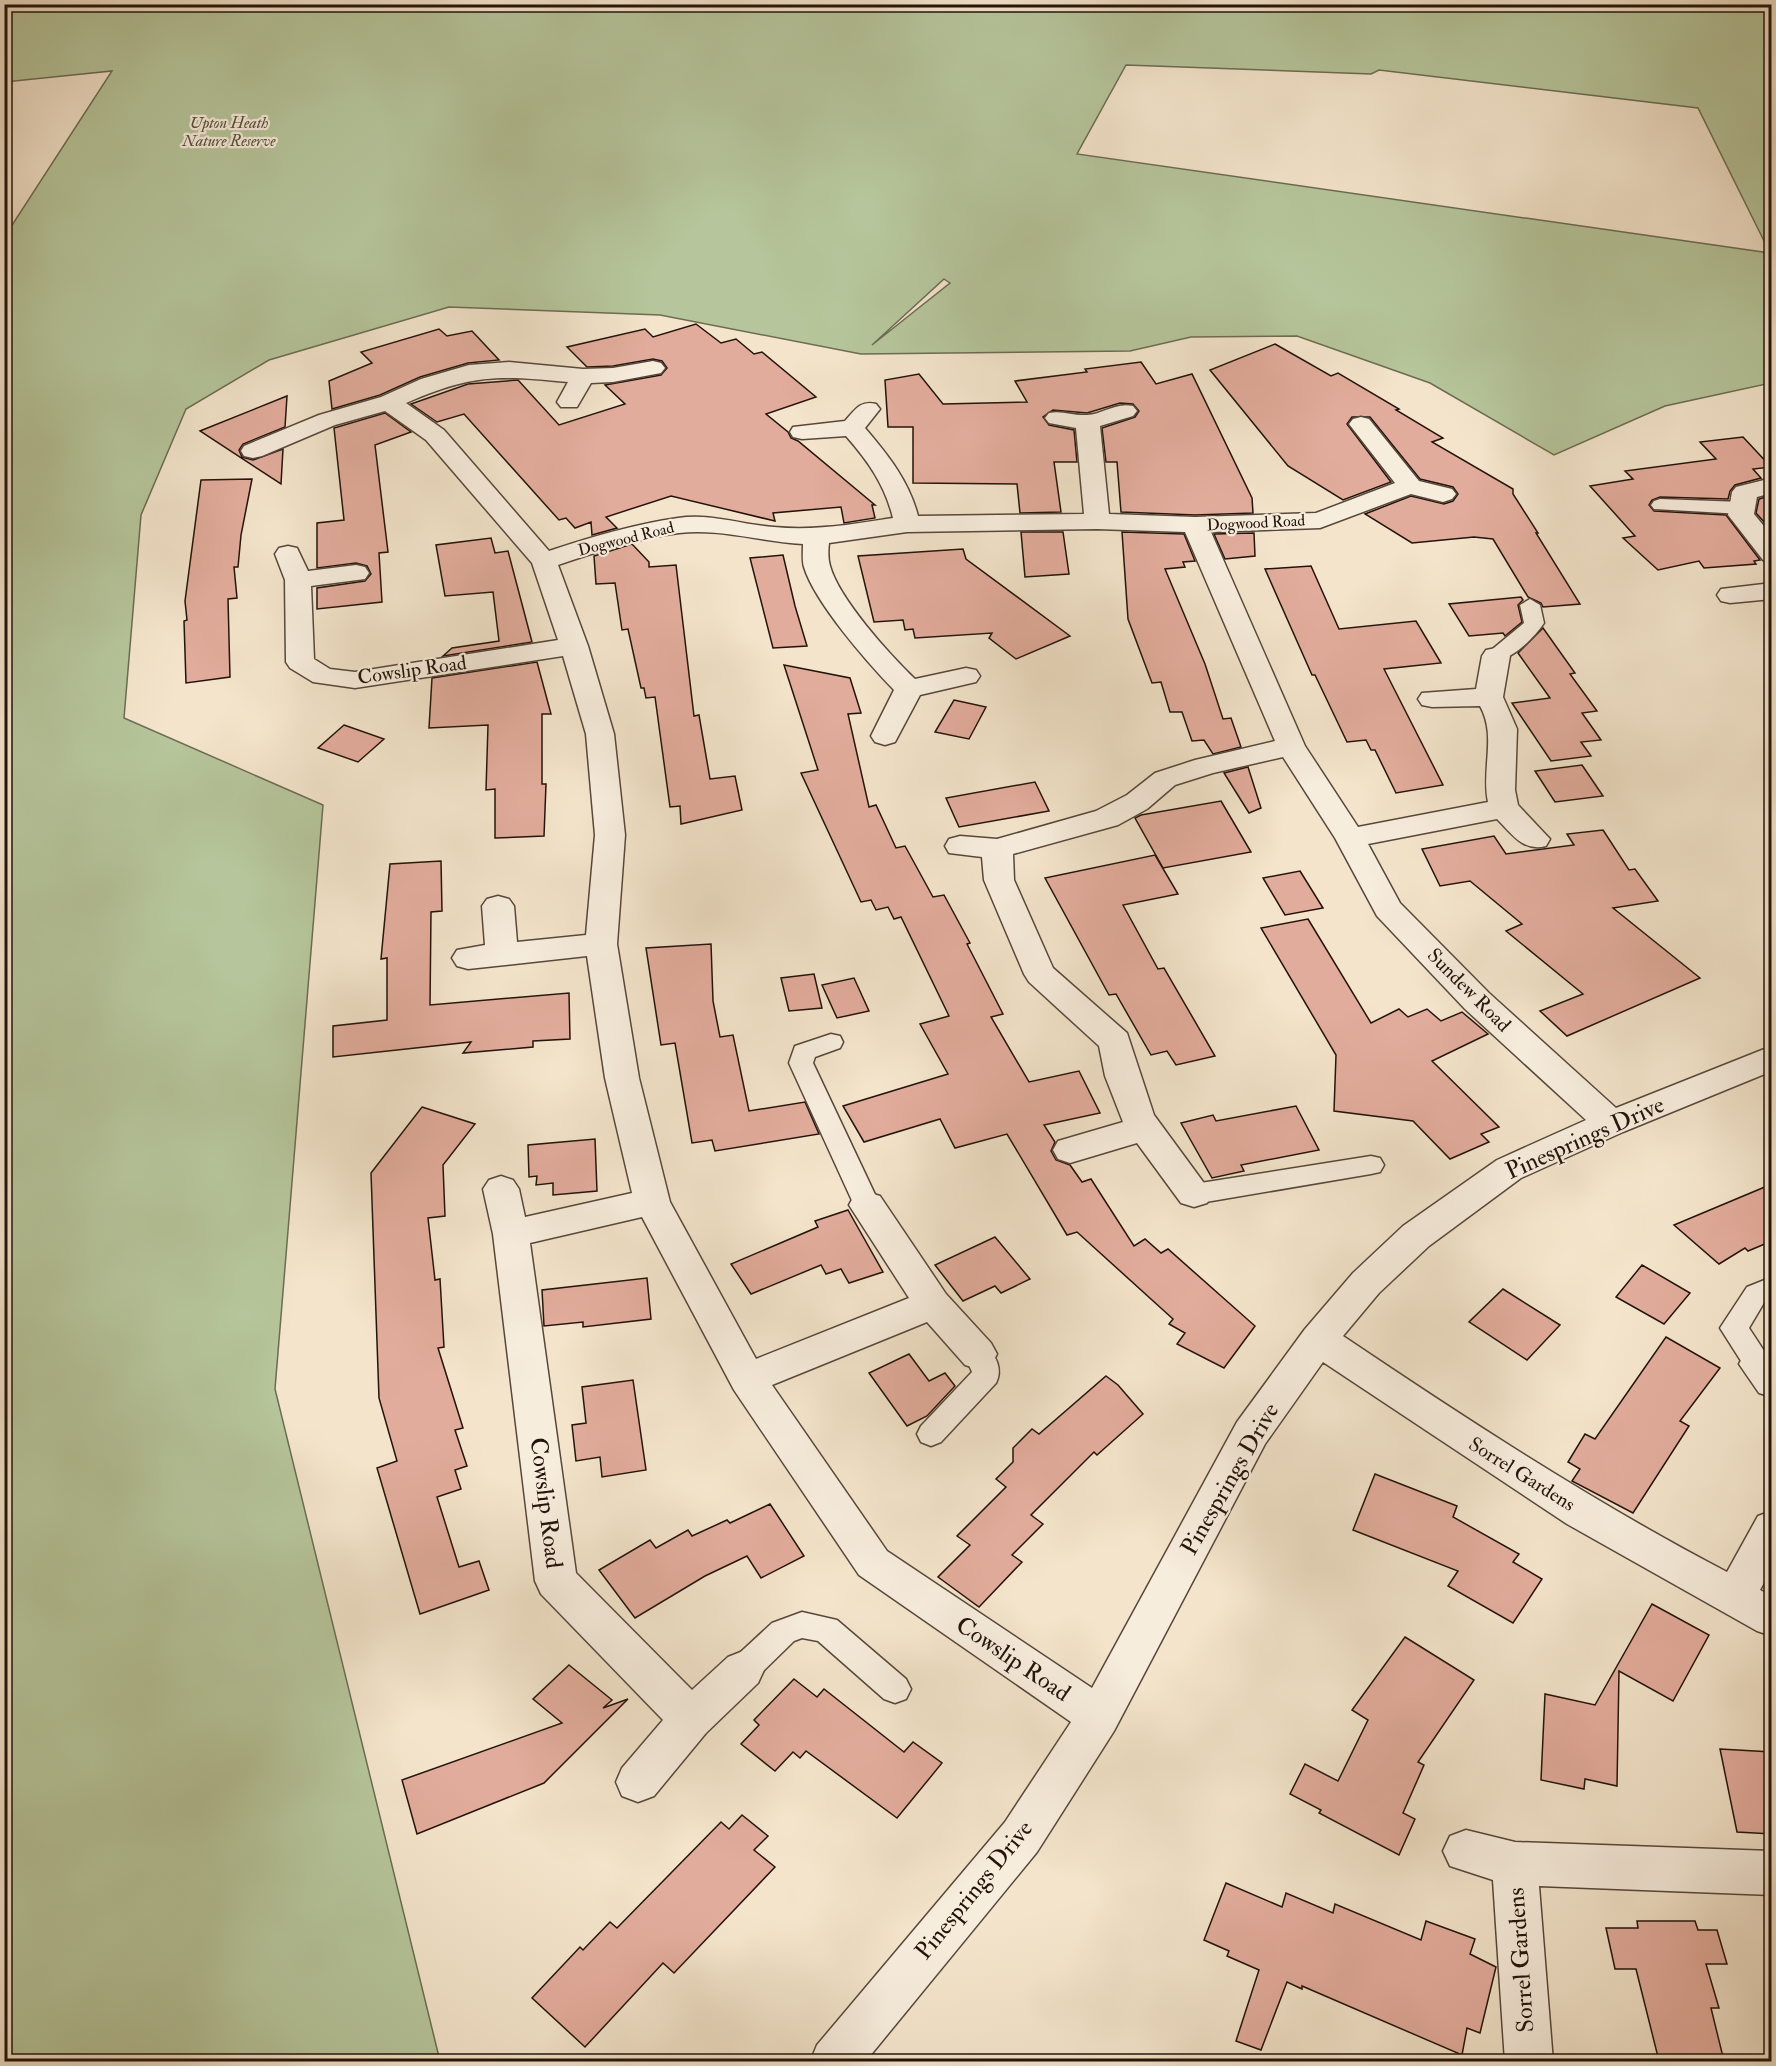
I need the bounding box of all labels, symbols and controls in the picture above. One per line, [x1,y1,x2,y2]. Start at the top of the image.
park label: Upton Heath Nature Reserve [182,113,276,151]
street label: Dogwood Road [1206,510,1306,536]
street label: Dogwood Road [576,517,676,561]
street label: Cowslip Road [356,650,468,691]
street label: Sundew Road [1422,943,1516,1037]
street label: Pinesprings Drive [1501,1089,1669,1187]
street label: Pinesprings Drive [1174,1397,1286,1561]
street label: Sorrel Gardens [1464,1431,1580,1517]
street label: Cowslip Road [523,1436,569,1570]
street label: Cowslip Road [950,1609,1076,1709]
street label: Pinesprings Drive [908,1814,1040,1966]
street label: Sorrel Gardens [1500,1886,1542,2034]

